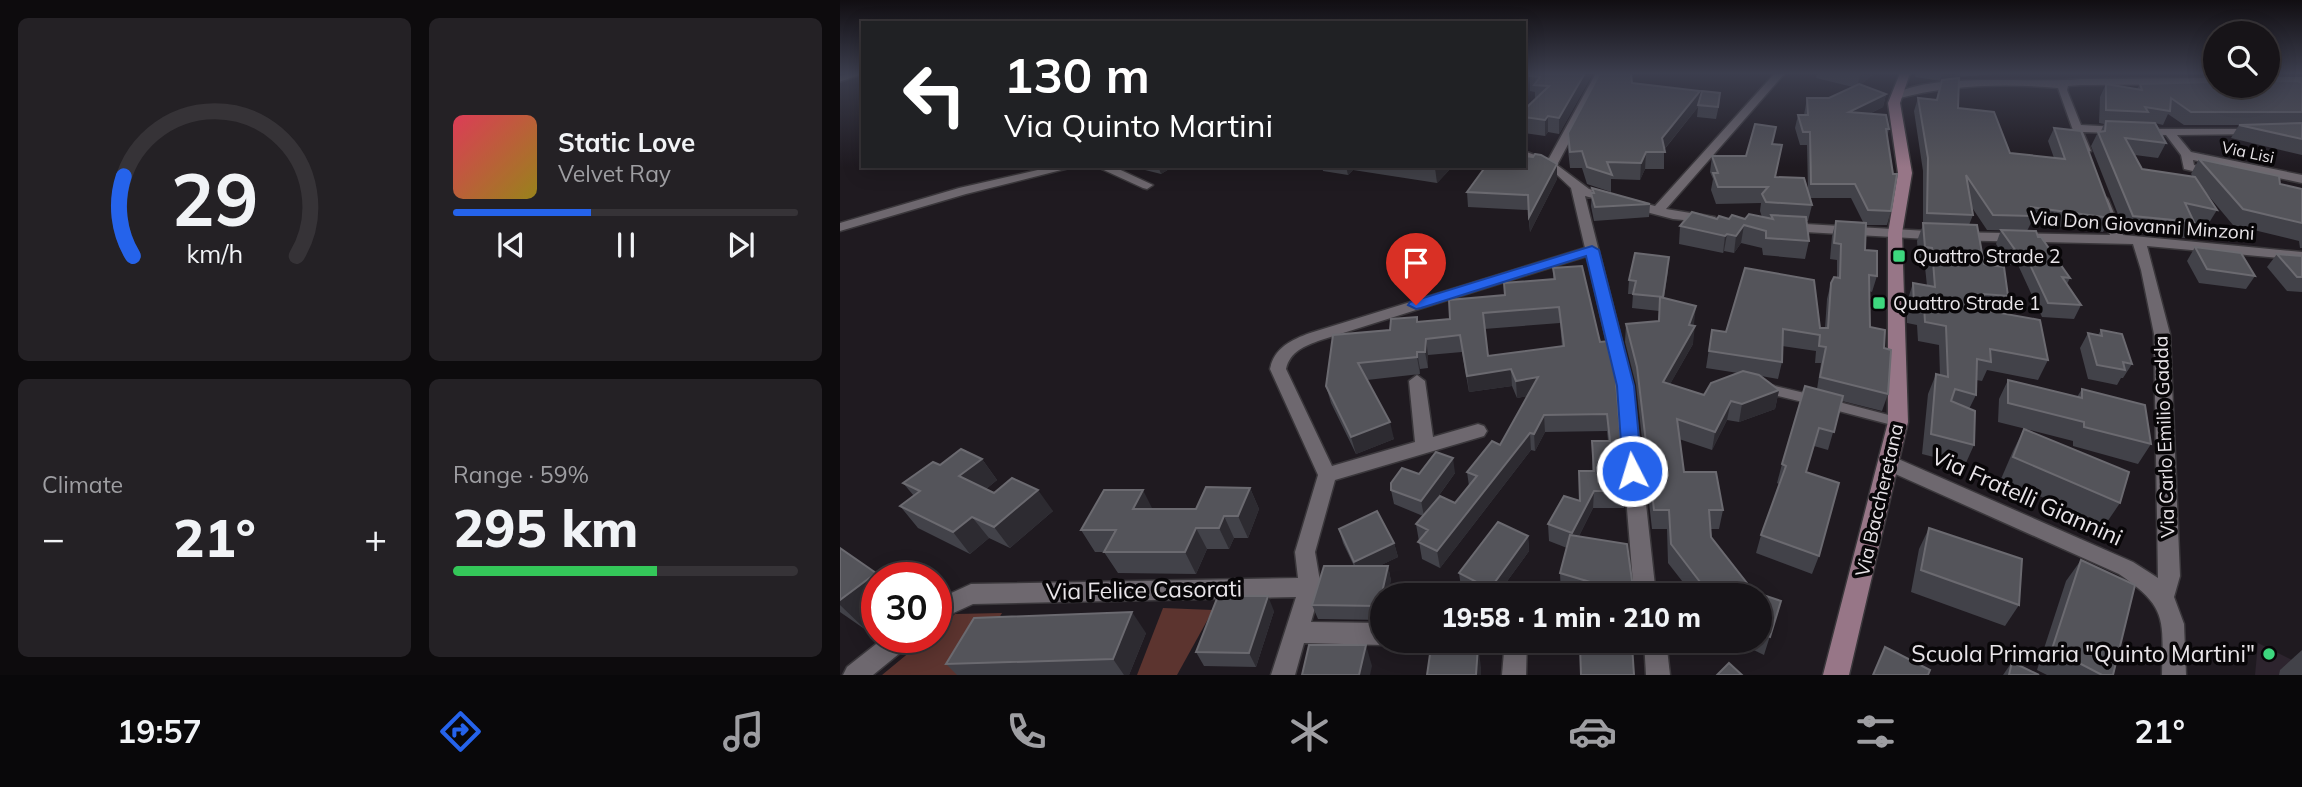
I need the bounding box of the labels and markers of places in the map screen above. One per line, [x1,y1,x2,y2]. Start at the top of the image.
pin [1386,233,1446,305]
place label: Quattro Strade 2 [1913,244,2060,268]
marker: Quattro Strade 2 [1891,248,1907,264]
place label: Quattro Strade 1 [1893,291,2040,315]
marker: Quattro Strade 1 [1871,295,1887,311]
place label: Scuola Primaria "Quinto Martini" [1911,639,2255,668]
marker: Scuola Primaria "Quinto Martini" [2261,646,2277,662]

